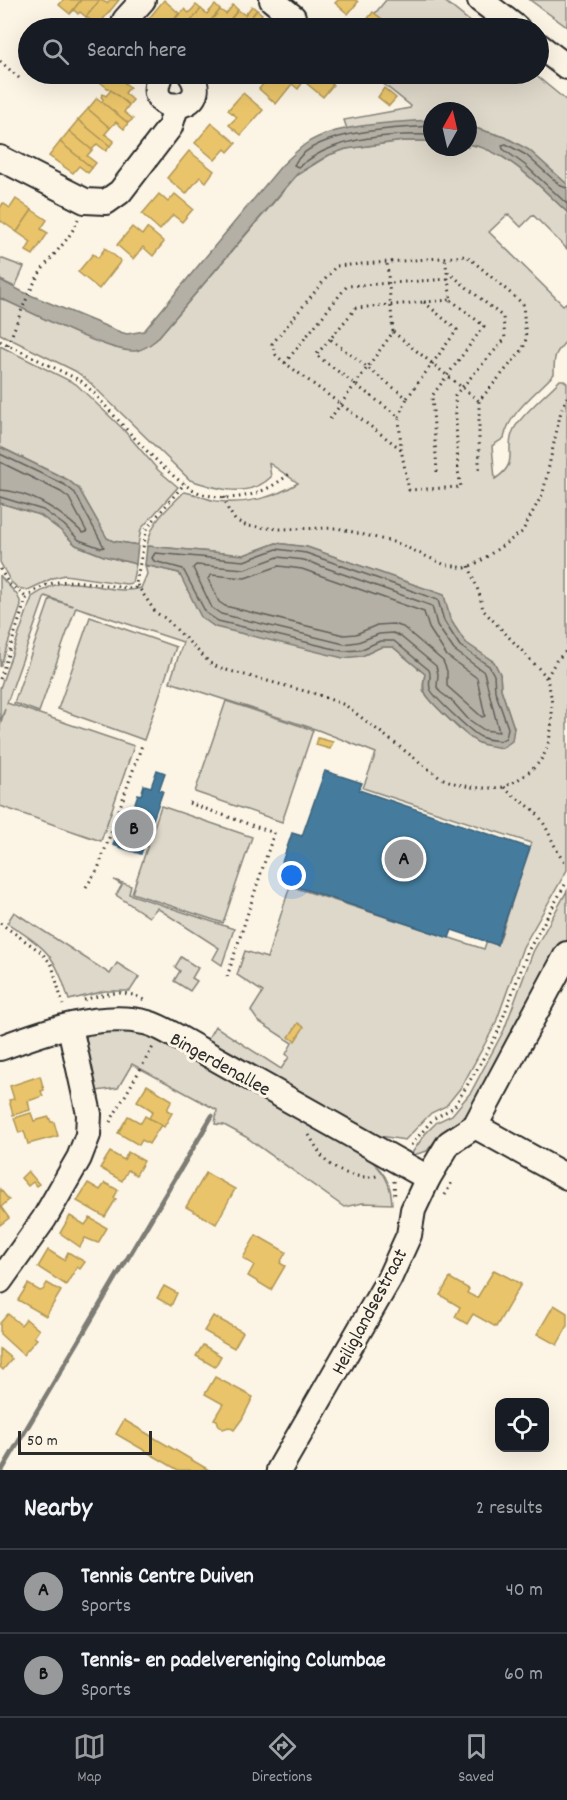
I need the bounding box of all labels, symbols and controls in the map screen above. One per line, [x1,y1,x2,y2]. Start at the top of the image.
search box [18,18,549,84]
icon: search [39,35,72,68]
text: Search here [87,36,186,67]
north arrow [423,102,477,156]
pin: B [114,806,154,852]
pin: A [384,836,424,882]
your location [277,861,306,890]
street label: Bingerdenallee [164,1026,275,1105]
street label: Heiliglandsestraat [326,1244,416,1380]
map controls [495,1398,549,1452]
button: locate [495,1398,549,1452]
scale bar [18,1428,152,1456]
text: 50 m [27,1430,58,1453]
text: Nearby [24,1491,92,1528]
text: 2 results [476,1495,543,1523]
text: Tennis Centre Duiven [81,1562,254,1593]
text: A [38,1577,49,1605]
text: 40 m [505,1577,543,1605]
text: Sports [81,1593,131,1621]
text: Tennis- en padelvereniging Columbae [81,1646,386,1677]
text: B [39,1661,48,1689]
text: 60 m [504,1661,543,1689]
text: Sports [81,1677,131,1705]
tab: Map [73,1730,106,1789]
tab: Directions [252,1730,312,1789]
tab: Saved [458,1730,494,1789]

